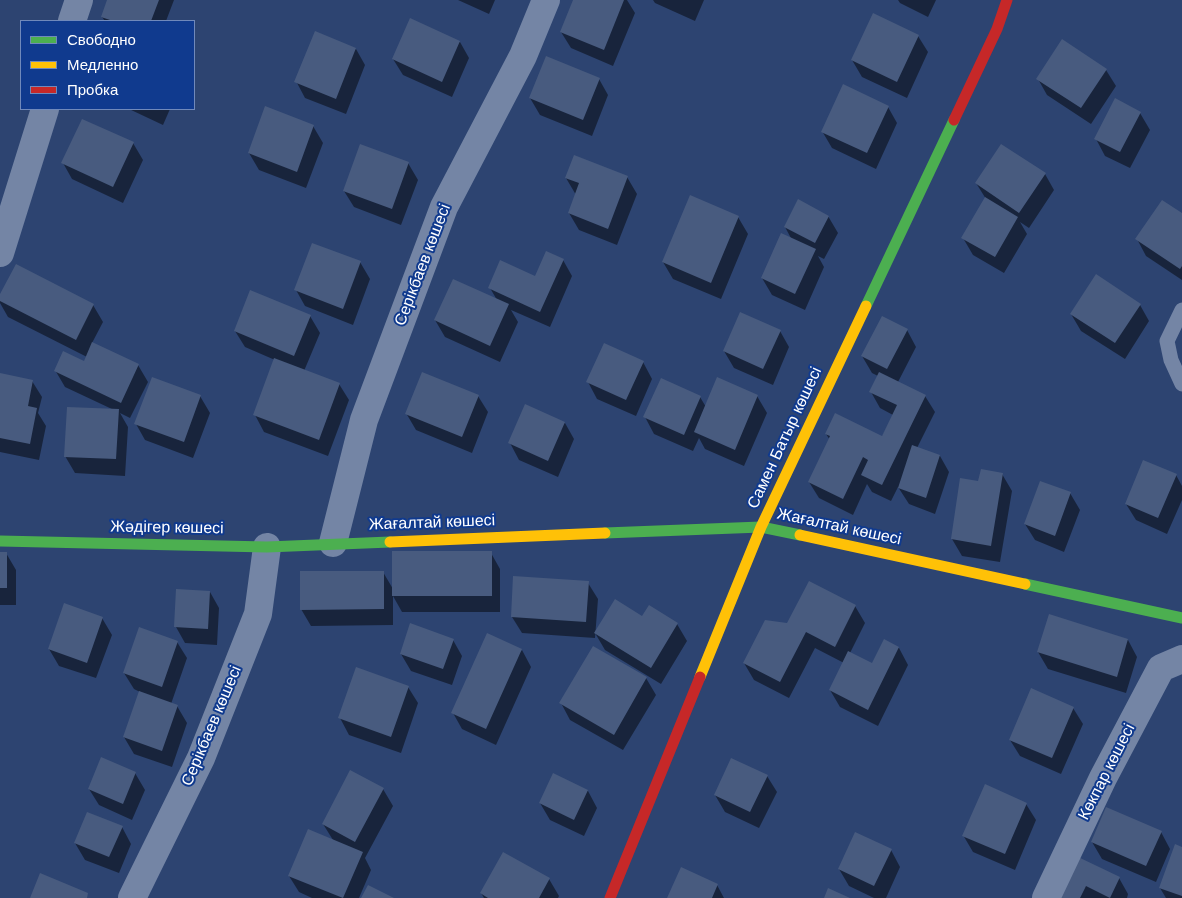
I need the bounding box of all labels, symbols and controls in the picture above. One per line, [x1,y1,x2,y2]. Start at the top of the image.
legend [20,20,195,110]
text: Свободно [67,31,136,48]
text: Медленно [67,56,138,73]
text: Пробка [67,81,118,98]
street label: Серікбаев көшесі [391,201,455,329]
street label: Самен Батыр көшесі [744,364,826,512]
street label: Жағалтай көшесі [775,504,903,550]
street label: Жағалтай көшесі [368,511,496,535]
street label: Жәдігер көшесі [110,517,224,539]
street label: Серікбаев көшесі [178,663,246,789]
street label: Көкпар көшесі [1075,721,1139,823]

